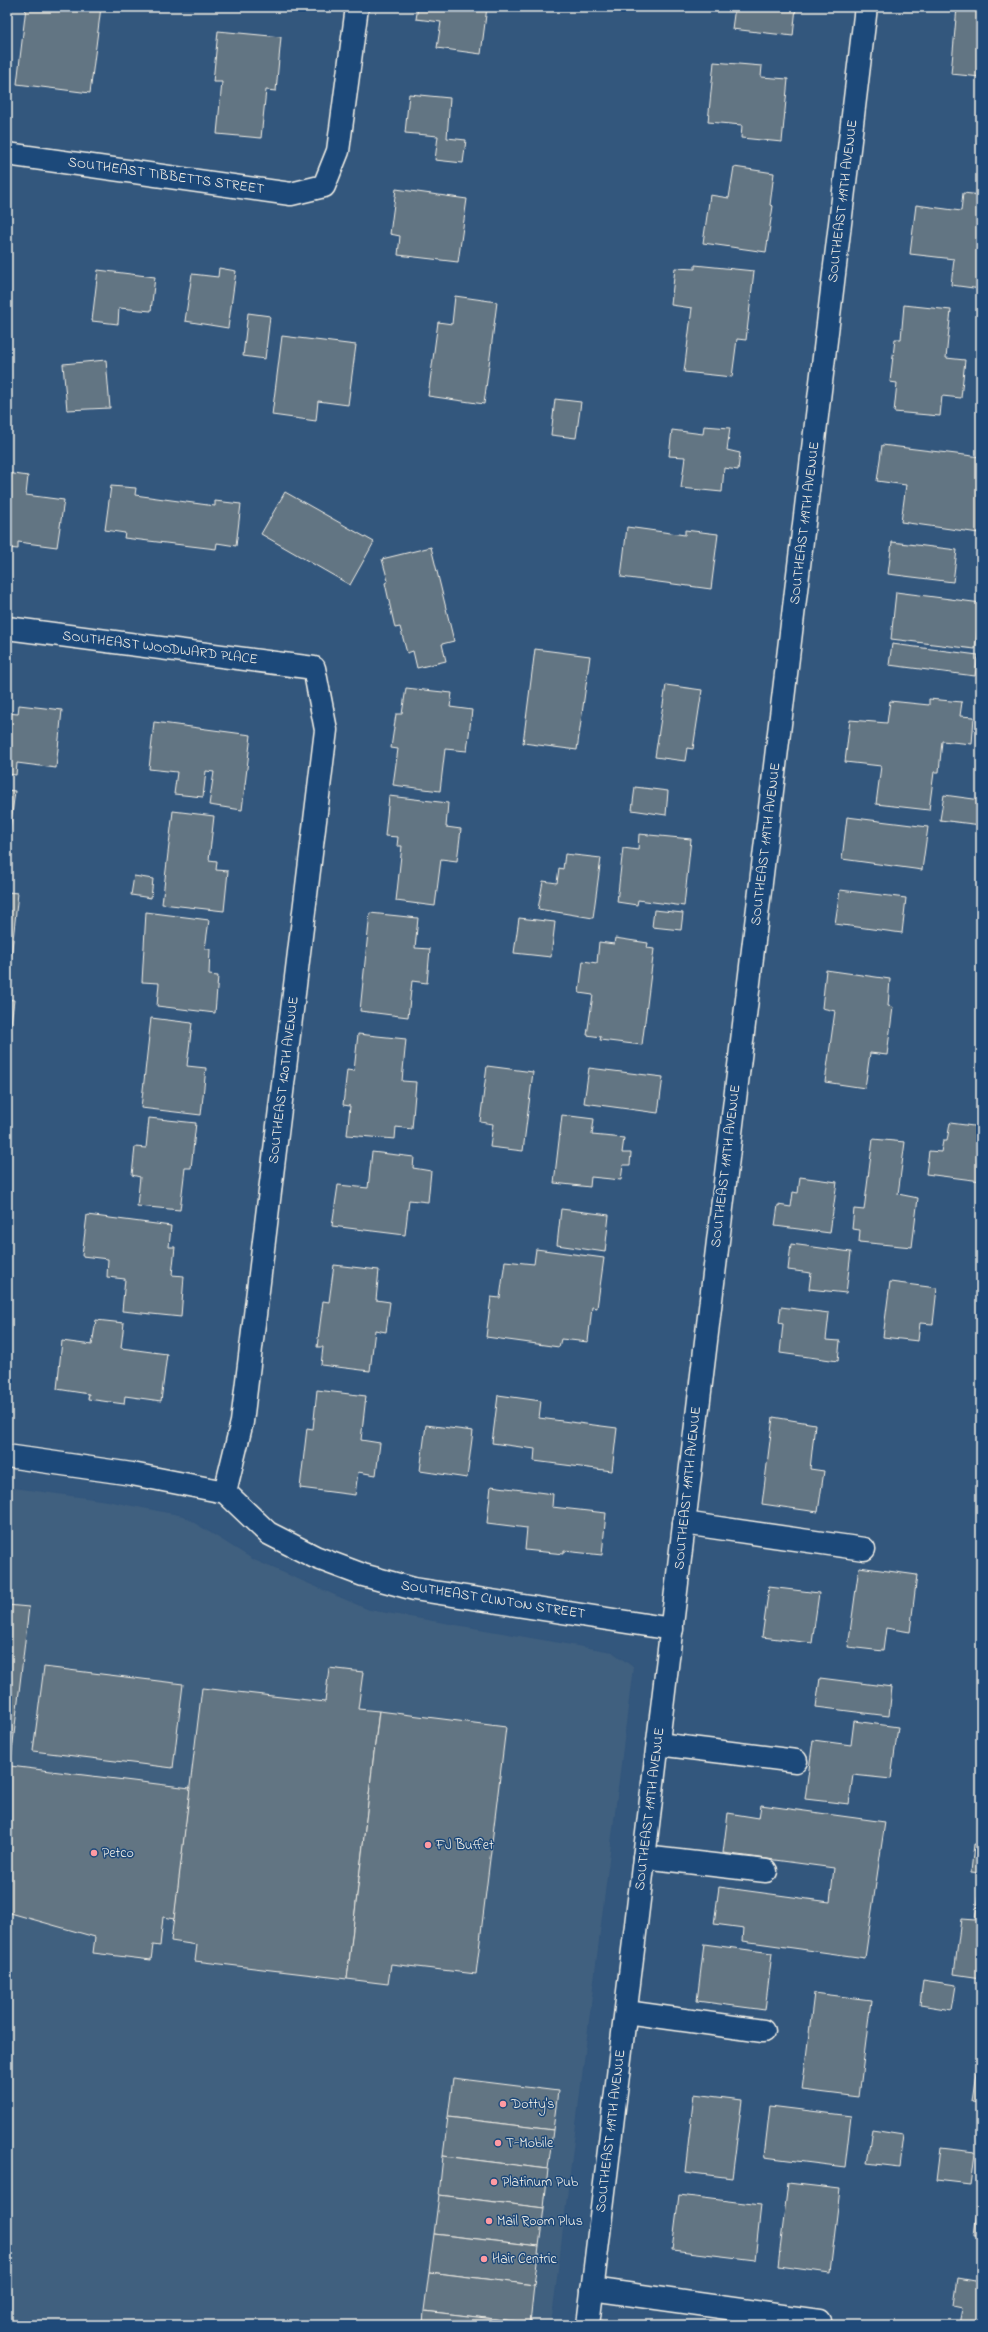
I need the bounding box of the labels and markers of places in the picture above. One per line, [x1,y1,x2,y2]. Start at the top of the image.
place label: FJ Buffet [435,1835,494,1856]
marker: FJ Buffet [423,1840,433,1850]
place label: Petco [102,1843,134,1864]
marker: Petco [89,1848,99,1858]
place label: Dotty's [510,2094,554,2116]
marker: Dotty's [498,2099,508,2109]
place label: T-Mobile [506,2133,554,2154]
marker: T-Mobile [493,2138,503,2148]
place label: Platinum Pub [502,2172,579,2193]
marker: Platinum Pub [489,2177,499,2187]
place label: Mail Room Plus [497,2211,583,2232]
marker: Mail Room Plus [484,2216,494,2226]
place label: Hair Centric [492,2249,557,2270]
marker: Hair Centric [479,2254,489,2264]

